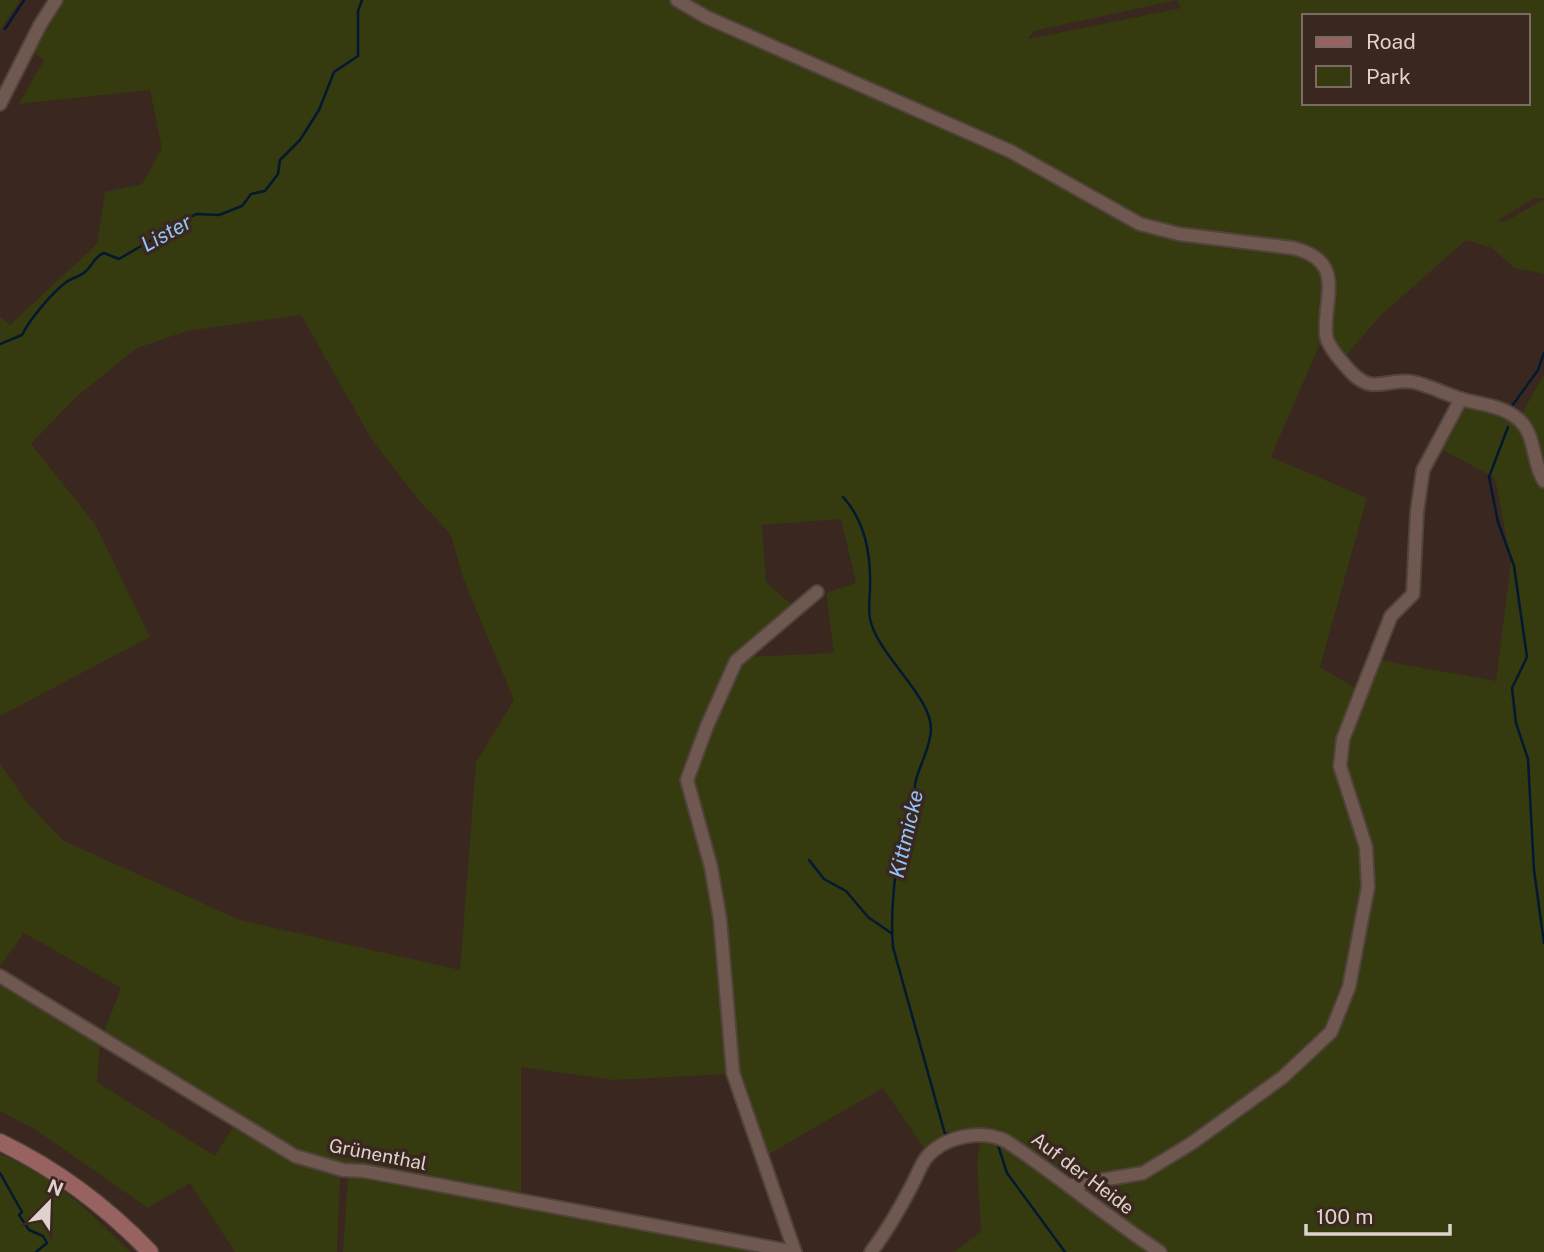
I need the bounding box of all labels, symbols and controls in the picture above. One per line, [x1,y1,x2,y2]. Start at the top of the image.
legend [1302,14,1530,105]
text: Road [1366,29,1416,54]
text: Park [1366,64,1411,89]
water label: Lister [136,209,196,257]
water label: Kittmicke [884,788,928,880]
street label: Auf der Heide [1028,1127,1138,1219]
street label: Grünenthal [327,1134,429,1174]
north arrow [14,1168,84,1238]
text: N [45,1174,67,1200]
scale bar [1306,1192,1450,1236]
text: 100 m [1316,1204,1373,1229]

